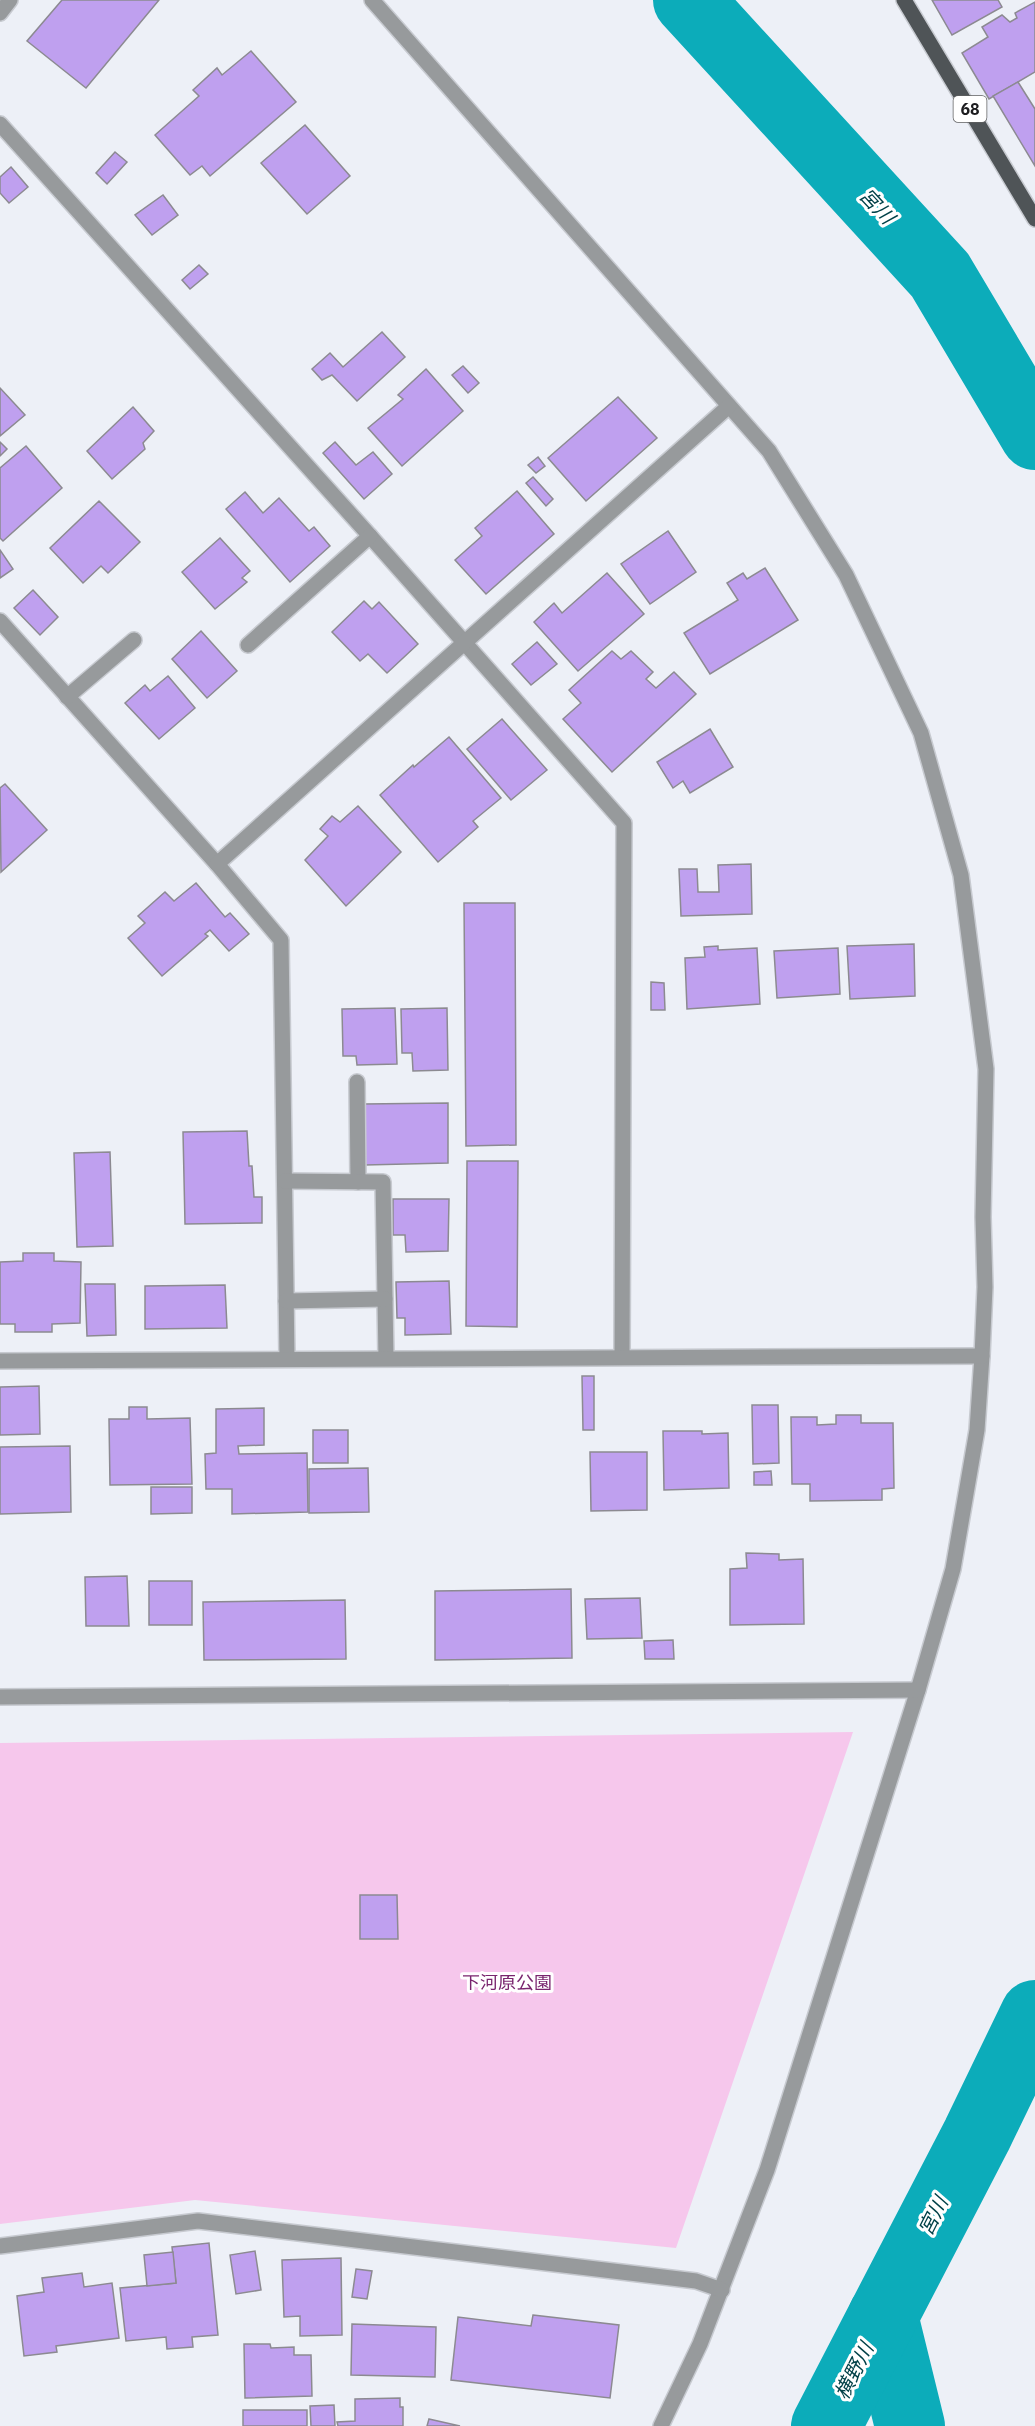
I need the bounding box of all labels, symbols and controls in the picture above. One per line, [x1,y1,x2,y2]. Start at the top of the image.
road number: 68 [954,96,986,122]
water label: 宮川 [854,182,902,231]
park label: 下河原公園 [462,1971,552,1994]
water label: 宮川 [911,2190,955,2240]
water label: 横野川 [828,2336,880,2404]

